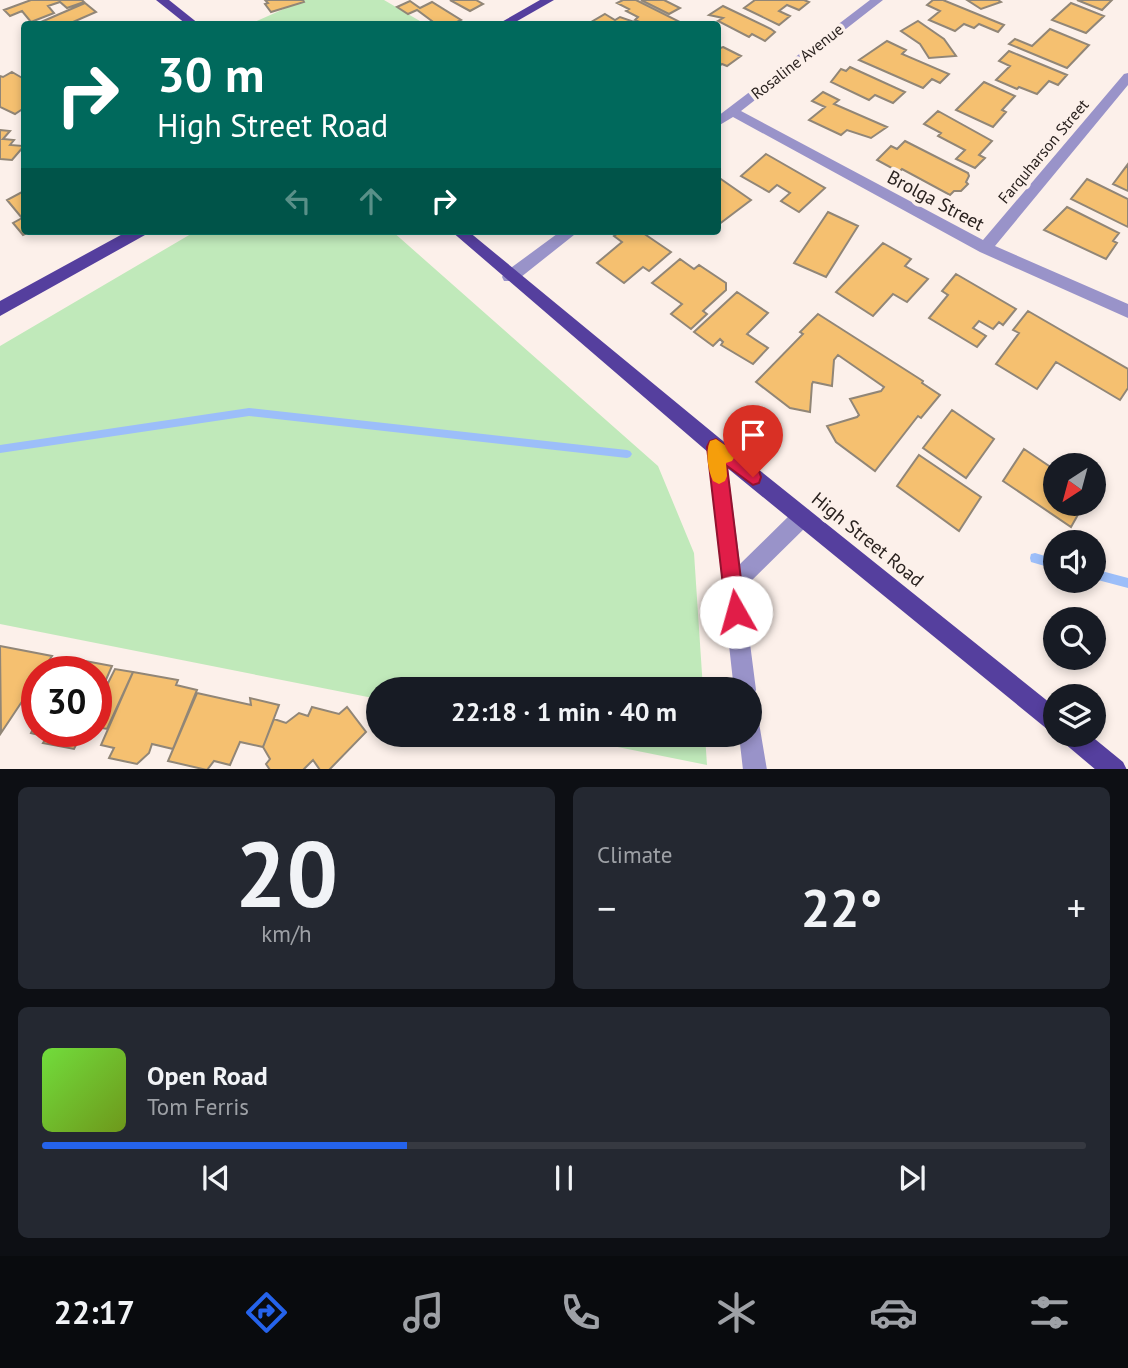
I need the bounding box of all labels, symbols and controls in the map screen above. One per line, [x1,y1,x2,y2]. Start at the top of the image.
street label: Rosaline Avenue [747,19,847,103]
text: 30 m [157,42,264,106]
icon: right [42,49,133,140]
street label: Farquharson Street [993,94,1093,207]
text: High Street Road [157,104,388,146]
street label: Brolga Street [883,164,989,236]
icon: left [279,182,317,220]
icon: ahead [352,182,390,220]
icon: right [425,182,463,220]
pin [723,405,783,477]
icon: arrive [734,416,772,454]
north arrow [1043,453,1106,516]
map controls [1043,453,1106,747]
street label: High Street Road [807,486,929,592]
button: sound [1043,530,1106,593]
position arrow [699,575,773,649]
button: search [1043,607,1106,670]
speed limit sign: 30 [21,656,112,747]
button: layers [1043,684,1106,747]
text: 22:18 · 1 min · 40 m [451,695,677,728]
text: 20 [235,814,338,932]
text: Climate [597,840,672,869]
text: 22° [801,874,882,941]
text: − [597,883,616,932]
text: + [1067,883,1086,932]
text: km/h [261,919,312,948]
text: Open Road [147,1059,268,1092]
text: Tom Ferris [147,1092,249,1121]
icon: previous [197,1159,235,1197]
icon: pause [545,1159,583,1197]
icon: next [893,1159,931,1197]
icon: directions [242,1288,291,1337]
icon: music [399,1288,448,1337]
icon: phone [556,1288,605,1337]
icon: climate [712,1288,761,1337]
icon: car [869,1288,918,1337]
icon: filters [1025,1288,1074,1337]
text: 22:17 [54,1291,135,1333]

